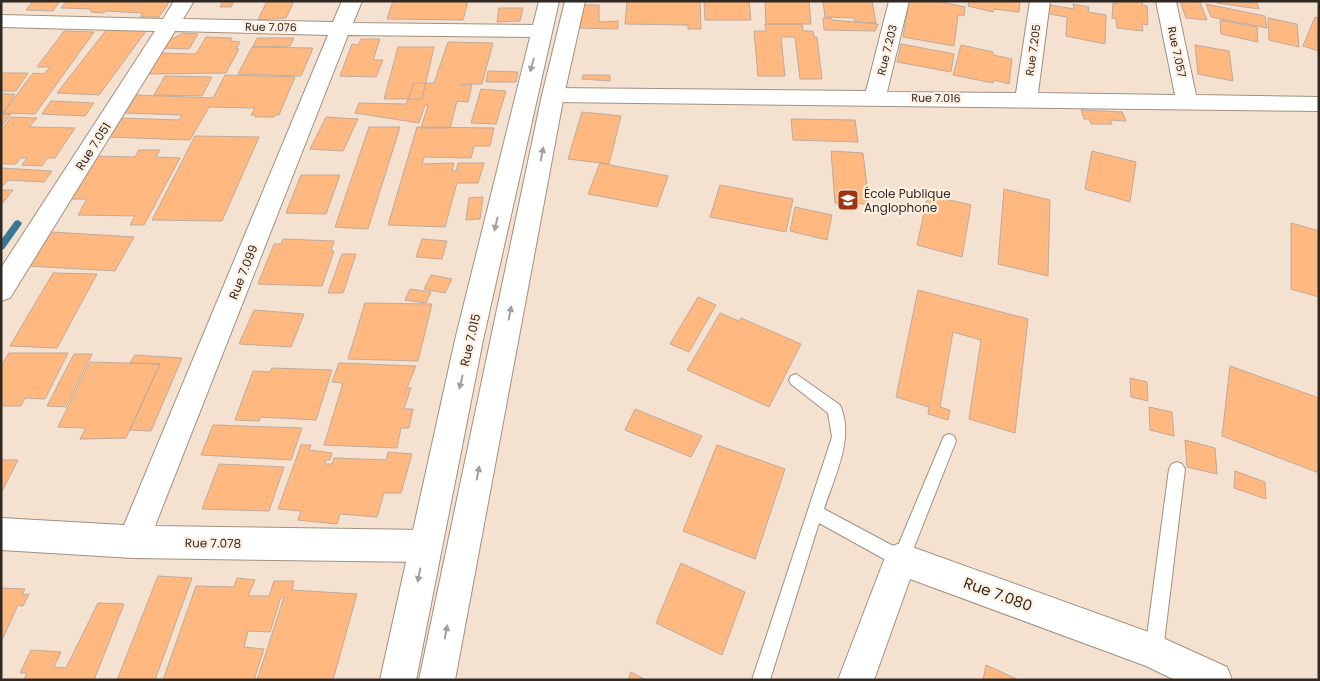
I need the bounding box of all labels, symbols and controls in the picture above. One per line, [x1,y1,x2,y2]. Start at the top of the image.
street label: Rue 7.076 [245,19,297,35]
street label: Rue 7.203 [873,23,901,77]
street label: Rue 7.205 [1021,23,1045,77]
street label: Rue 7.057 [1164,25,1190,79]
one-way arrow [528,58,536,73]
street label: Rue 7.016 [911,90,961,106]
street label: Rue 7.051 [71,119,115,173]
one-way arrow [538,145,546,161]
place label: École Publique Anglophone [864,185,951,216]
school or university icon: École Publique Anglophone [836,188,860,212]
one-way arrow [492,216,500,231]
street label: Rue 7.099 [224,242,262,302]
one-way arrow [507,305,515,321]
street label: Rue 7.015 [456,312,484,368]
one-way arrow [457,375,465,390]
one-way arrow [474,465,482,480]
street label: Rue 7.078 [185,534,241,552]
one-way arrow [414,568,422,584]
street label: Rue 7.080 [961,572,1035,616]
one-way arrow [443,623,451,639]

